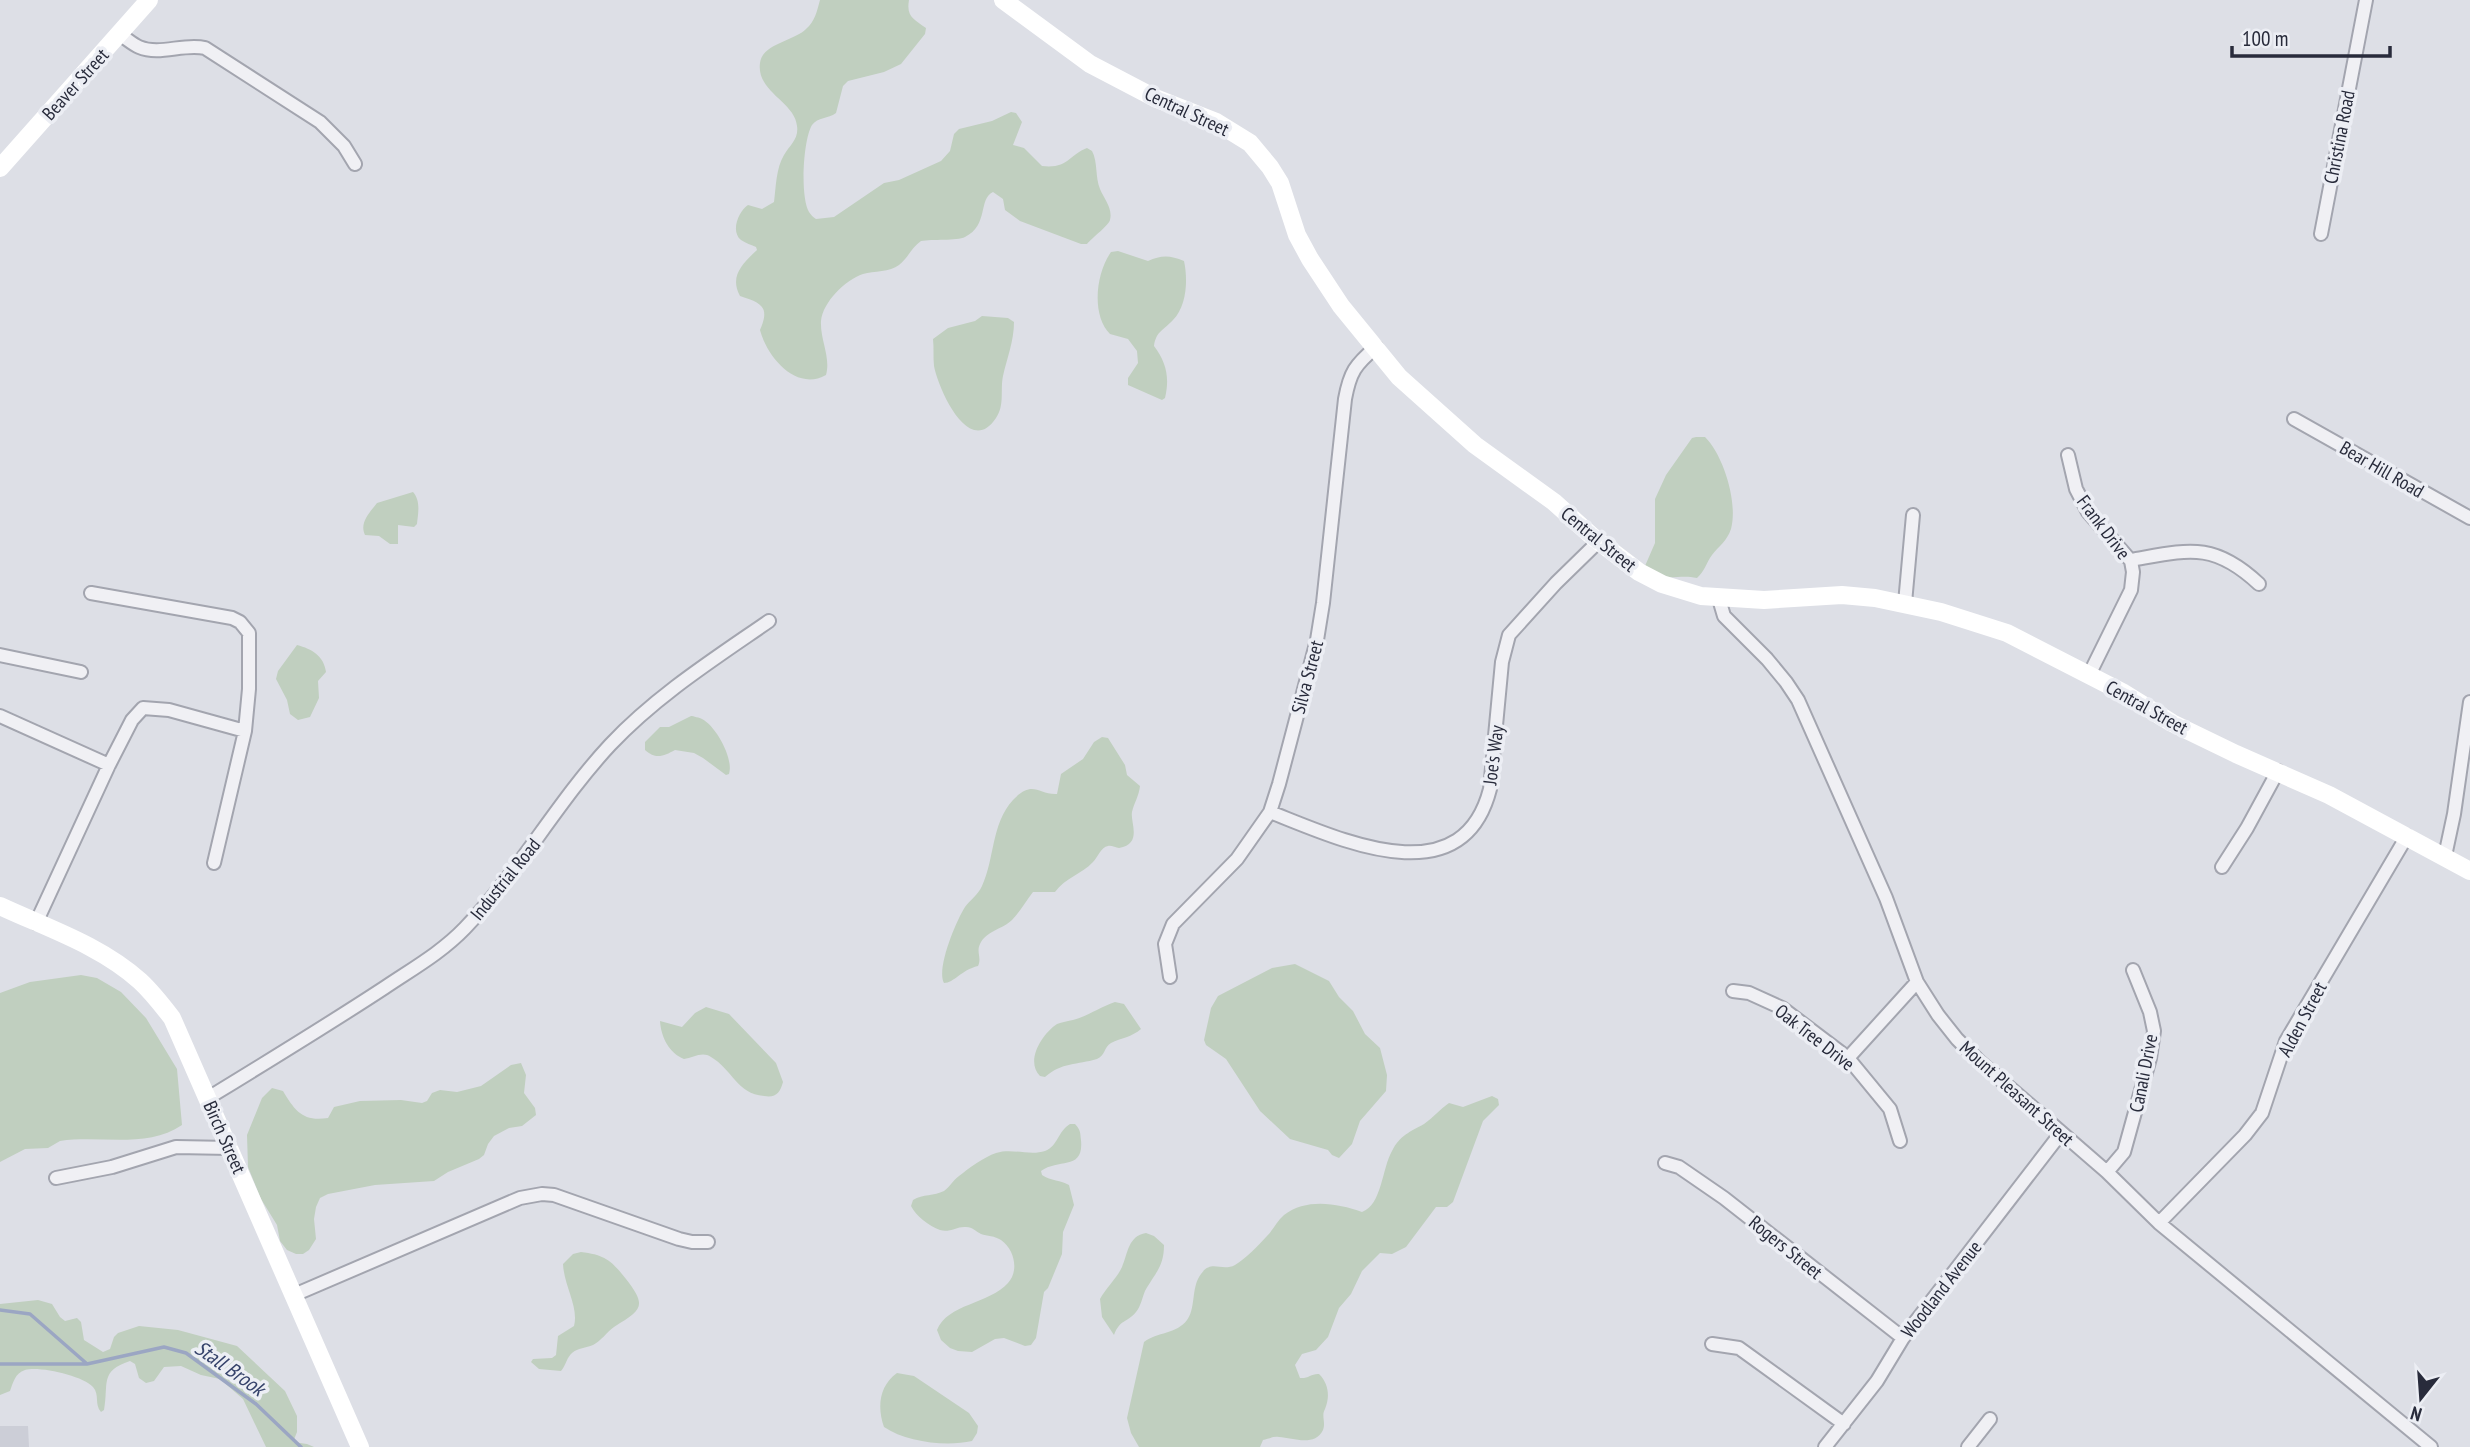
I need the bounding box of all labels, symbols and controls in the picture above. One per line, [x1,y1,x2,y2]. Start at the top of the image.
scale bar [2232,14,2390,58]
text: 100 m [2242,25,2288,52]
street label: Beaver Street [37,43,114,125]
street label: Central Street [1141,81,1234,141]
street label: Christina Road [2318,88,2360,186]
street label: Bear Hill Road [2336,435,2428,503]
street label: Frank Drive [2072,490,2136,564]
street label: Central Street [1556,501,1642,577]
street label: Silva Street [1286,637,1328,716]
street label: Central Street [2102,675,2193,740]
street label: Joe's Way [1477,723,1509,787]
street label: Industrial Road [465,833,545,925]
street label: Alden Street [2272,977,2332,1060]
street label: Oak Tree Drive [1770,998,1860,1076]
street label: Canali Drive [2124,1032,2162,1114]
street label: Mount Pleasant Street [1955,1035,2080,1151]
street label: Birch Street [198,1097,252,1178]
street label: Rogers Street [1744,1210,1828,1284]
street label: Woodland Avenue [1896,1235,1987,1342]
water label: Stall Brook [190,1334,273,1403]
north arrow [2386,1363,2456,1433]
text: N [2408,1401,2424,1427]

